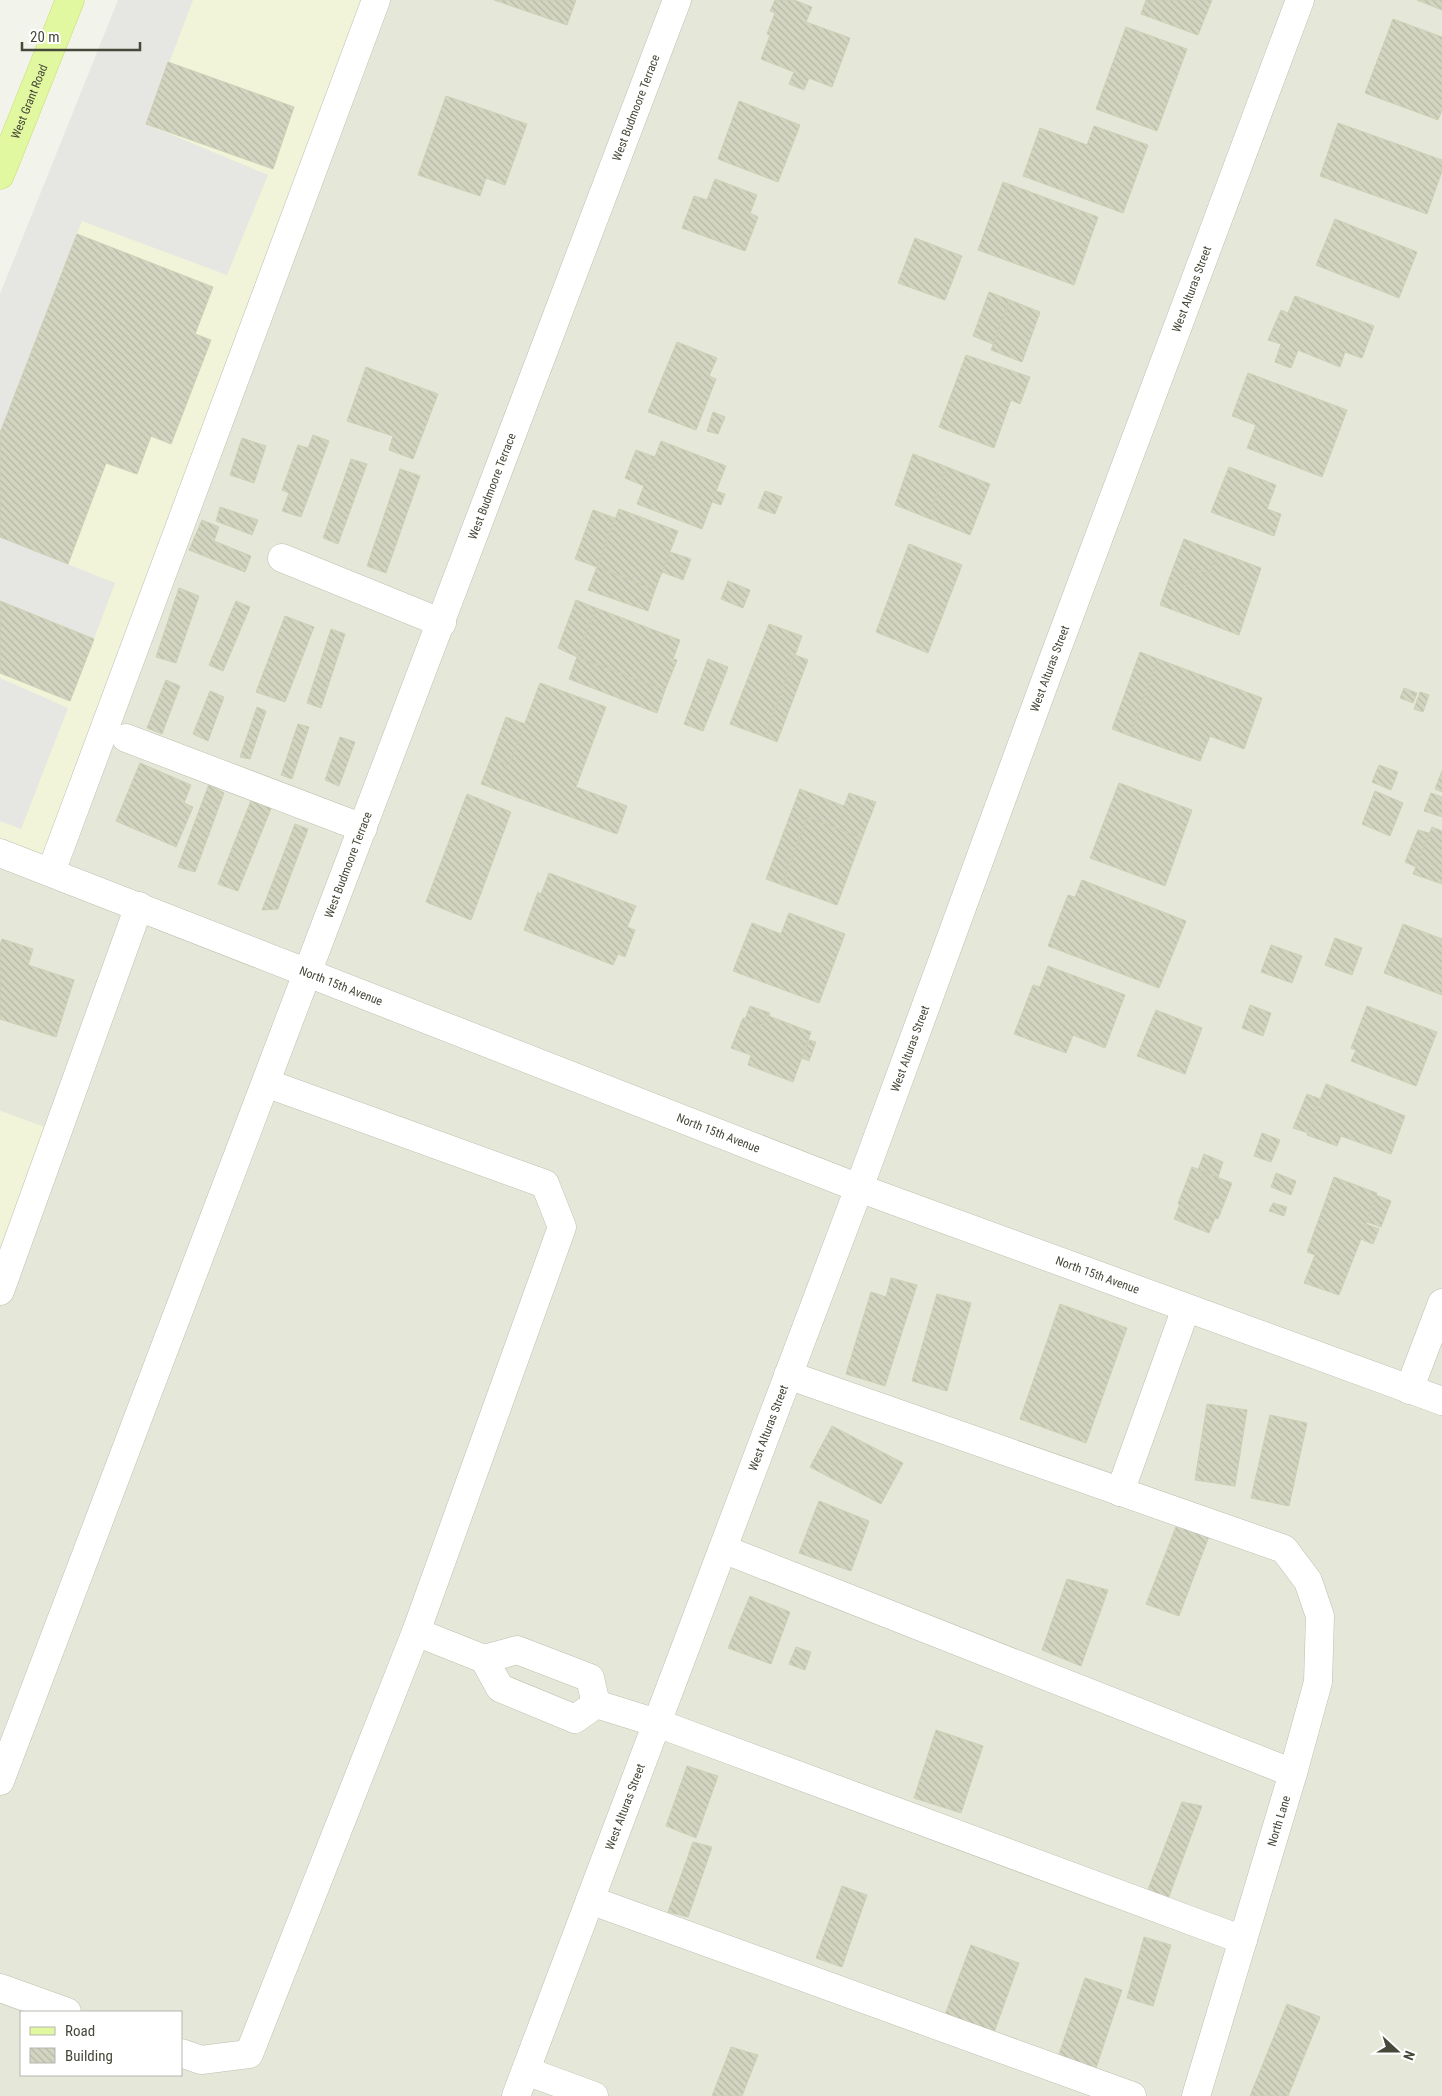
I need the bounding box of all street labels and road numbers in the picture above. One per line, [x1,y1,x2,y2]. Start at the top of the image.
street label: West Budmoore Terrace [609,52,663,163]
street label: West Grant Road [8,62,51,141]
street label: West Alturas Street [1169,244,1214,334]
street label: West Budmoore Terrace [466,431,519,542]
street label: West Alturas Street [1027,623,1072,714]
street label: West Budmoore Terrace [322,809,375,920]
street label: North 15th Avenue [297,963,385,1009]
street label: West Alturas Street [888,1003,933,1094]
street label: North 15th Avenue [675,1111,762,1156]
street label: North 15th Avenue [1054,1253,1142,1297]
street label: West Alturas Street [746,1383,791,1473]
street label: West Alturas Street [603,1761,648,1852]
street label: North Lane [1265,1794,1293,1848]

